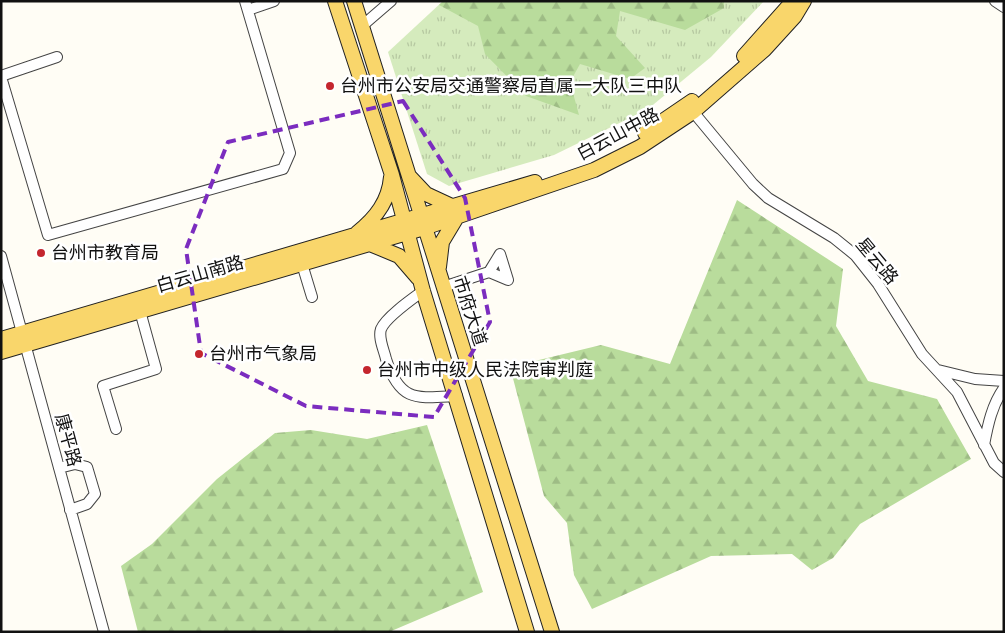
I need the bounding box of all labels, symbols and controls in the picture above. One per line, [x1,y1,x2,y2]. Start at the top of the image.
place label: 台州市公安局交通警察局直属一大队三中队 [340,75,682,96]
marker: 台州市公安局交通警察局直属一大队三中队 [324,80,336,92]
street label: 白云山中路 [573,103,662,164]
street label: 星云路 [852,233,903,288]
place label: 台州市教育局 [51,242,159,263]
marker: 台州市教育局 [35,247,47,259]
street label: 白云山南路 [154,251,246,296]
street label: 市府大道 [449,273,492,348]
place label: 台州市气象局 [209,343,317,364]
marker: 台州市气象局 [193,348,205,360]
place label: 台州市中级人民法院审判庭 [377,359,593,380]
marker: 台州市中级人民法院审判庭 [361,364,373,376]
street label: 康平路 [51,411,86,469]

